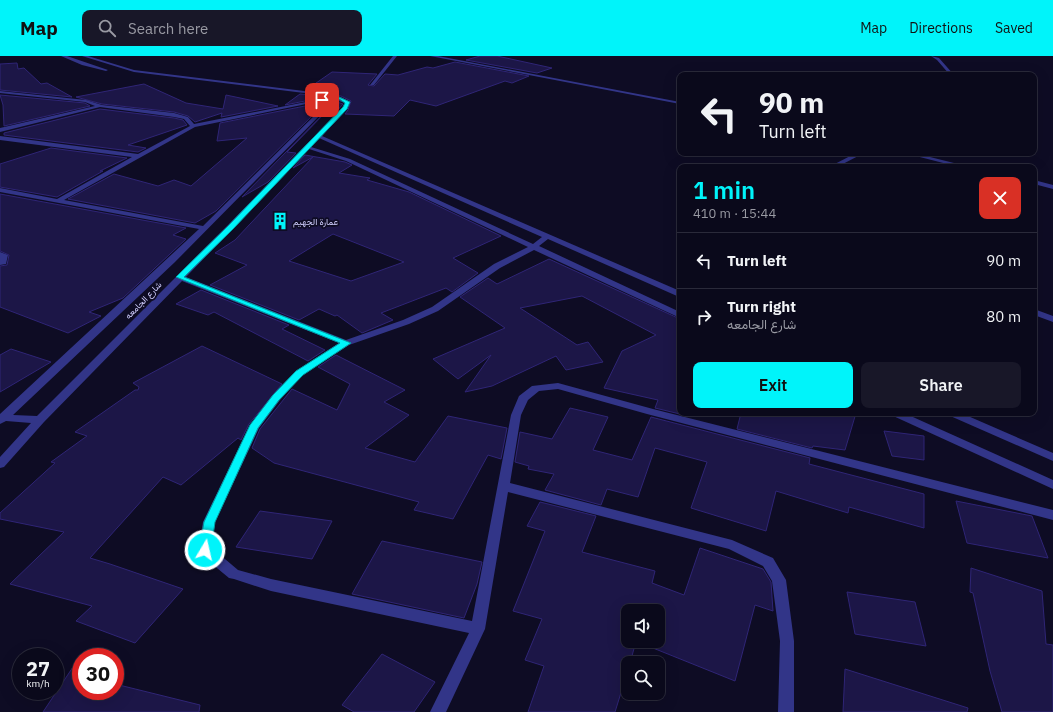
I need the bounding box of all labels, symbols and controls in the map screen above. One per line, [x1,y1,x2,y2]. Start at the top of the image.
search box [82,10,362,46]
text: Map [20,16,58,40]
icon: search [96,17,118,39]
text: Search here [128,19,208,38]
text: Map [860,19,887,37]
text: Directions [909,19,973,37]
text: Saved [995,19,1033,37]
pin [305,83,339,117]
text: 90 m [759,84,824,121]
icon: left [693,88,745,140]
icon: arrive [311,89,333,111]
text: Turn left [759,120,827,143]
text: 1 min [693,174,755,206]
button: close [979,177,1021,219]
text: 410 m · 15:44 [693,205,776,222]
building icon: عمارة الجهيم [270,211,290,231]
place label: عمارة الجهيم [293,216,338,228]
icon: left [693,250,715,272]
text: Turn left [727,251,787,270]
text: 90 m [986,251,1021,270]
street label: شارع الجامعه [122,279,164,322]
text: Turn right [727,297,796,316]
icon: right [693,306,715,328]
text: 80 m [986,307,1021,326]
text: شارع الجامعه [727,316,796,333]
button: Exit [693,362,853,408]
button: Share [861,362,1021,408]
position arrow [184,529,226,571]
map controls [621,604,665,700]
button: sound [621,604,665,648]
speed limit sign: 30 [72,648,124,700]
text: 27 [26,655,50,682]
button: search [621,656,665,700]
text: km/h [26,677,50,690]

